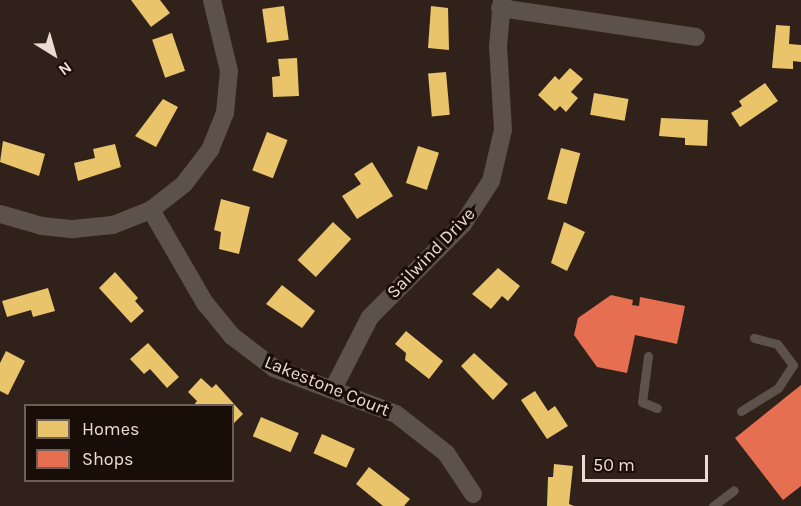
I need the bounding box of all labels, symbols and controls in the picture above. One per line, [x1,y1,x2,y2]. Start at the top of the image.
north arrow [24,24,84,84]
text: N [55,58,75,80]
street label: Sailwind Drive [382,203,480,303]
street label: Lakestone Court [261,351,393,421]
legend [24,404,234,482]
text: Homes [82,418,139,440]
scale bar [585,443,711,481]
text: Shops [82,448,134,470]
text: 50 m [593,454,635,476]

